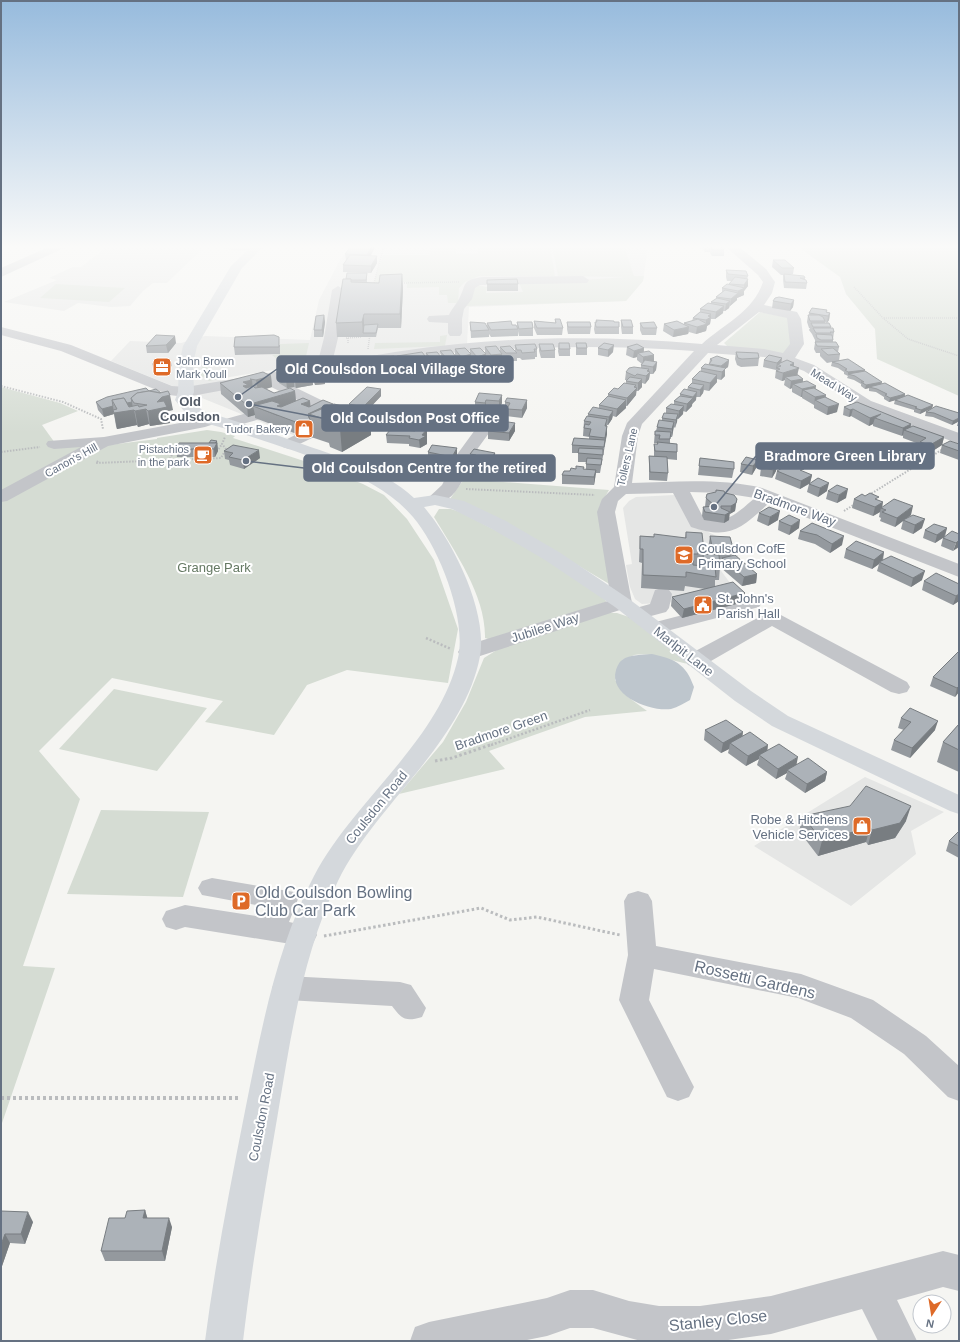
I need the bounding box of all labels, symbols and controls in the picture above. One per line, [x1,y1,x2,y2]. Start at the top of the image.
place label: John Brown Mark Youll [176,355,234,380]
office icon: John Brown Mark Youll [151,356,173,378]
callout: Old Coulsdon Local Village Store [277,356,513,382]
text: Old Coulsdon Local Village Store [285,361,506,377]
street label: Mead Way [809,366,860,404]
district label: Old Coulsdon [160,394,220,424]
callout: Old Coulsdon Post Office [322,405,508,431]
text: Old Coulsdon Post Office [330,410,500,426]
shop icon: Tudor Bakery [293,418,315,440]
place label: Tudor Bakery [224,423,290,435]
street label: Tollers Lane [614,427,640,487]
street label: Canon's Hill [43,441,99,479]
place label: Pistachios in the park [138,443,189,468]
callout: Bradmore Green Library [756,443,934,469]
cafe icon: Pistachios in the park [192,444,214,466]
text: Bradmore Green Library [764,448,926,464]
callout: Old Coulsdon Centre for the retired [304,455,555,481]
text: Old Coulsdon Centre for the retired [312,460,546,476]
street label: Bradmore Way [752,486,838,529]
place label: Coulsdon CofE Primary School [698,541,786,571]
school or university icon: Coulsdon CofE Primary School [673,544,695,566]
park label: Grange Park [177,560,251,575]
place label: St. John's Parish Hall [717,591,780,621]
public building icon: St. John's Parish Hall [692,594,714,616]
street label: Jubilee Way [509,609,581,645]
street label: Marlpit Lane [651,623,716,679]
street label: Bradmore Green [453,708,549,753]
street label: Coulsdon Road [342,768,410,847]
place label: Robe & Hitchens Vehicle Services [750,812,848,842]
shop icon: Robe & Hitchens Vehicle Services [851,815,873,837]
place label: Old Coulsdon Bowling Club Car Park [255,884,412,919]
parking icon: Old Coulsdon Bowling Club Car Park [230,890,252,912]
street label: Rossetti Gardens [693,957,817,1002]
street label: Coulsdon Road [246,1072,277,1163]
north arrow [912,1294,952,1334]
street label: Stanley Close [668,1307,768,1334]
text: N [925,1317,935,1330]

